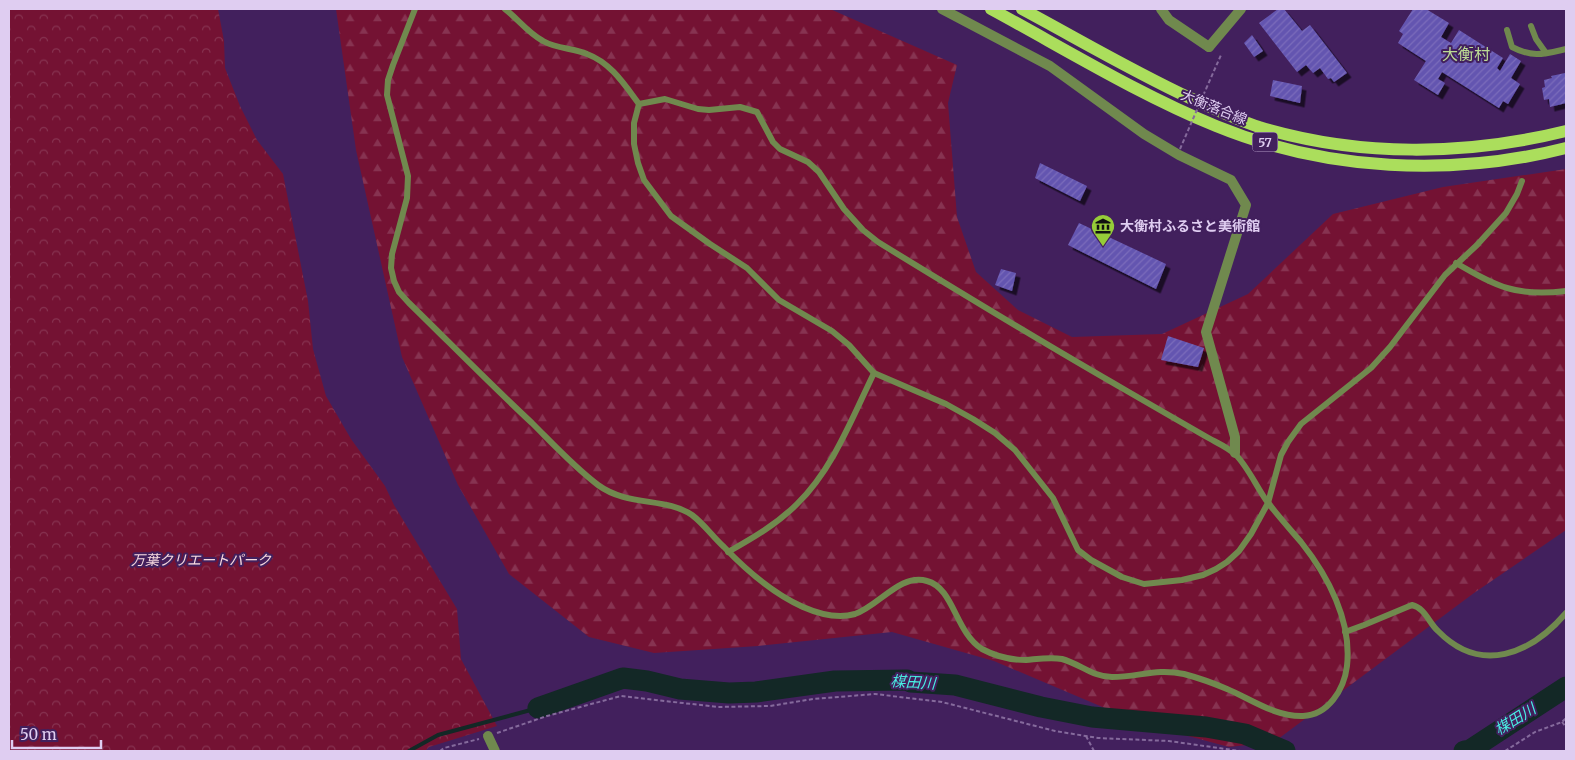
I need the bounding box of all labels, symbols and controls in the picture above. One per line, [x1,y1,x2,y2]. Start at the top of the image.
district label: 大衡村 [1442,44,1490,64]
street label: 大衡落合線 [1178,86,1250,128]
road number: 57 [1252,132,1278,152]
museum icon: 大衡村ふるさと美術館 [1090,213,1116,247]
place label: 大衡村ふるさと美術館 [1120,217,1260,235]
park label: 万葉クリエートパーク [131,551,272,569]
water label: 楳田川 [890,671,938,693]
water label: 楳田川 [1491,698,1541,739]
scale bar [12,718,101,750]
text: 50 m [20,725,57,744]

